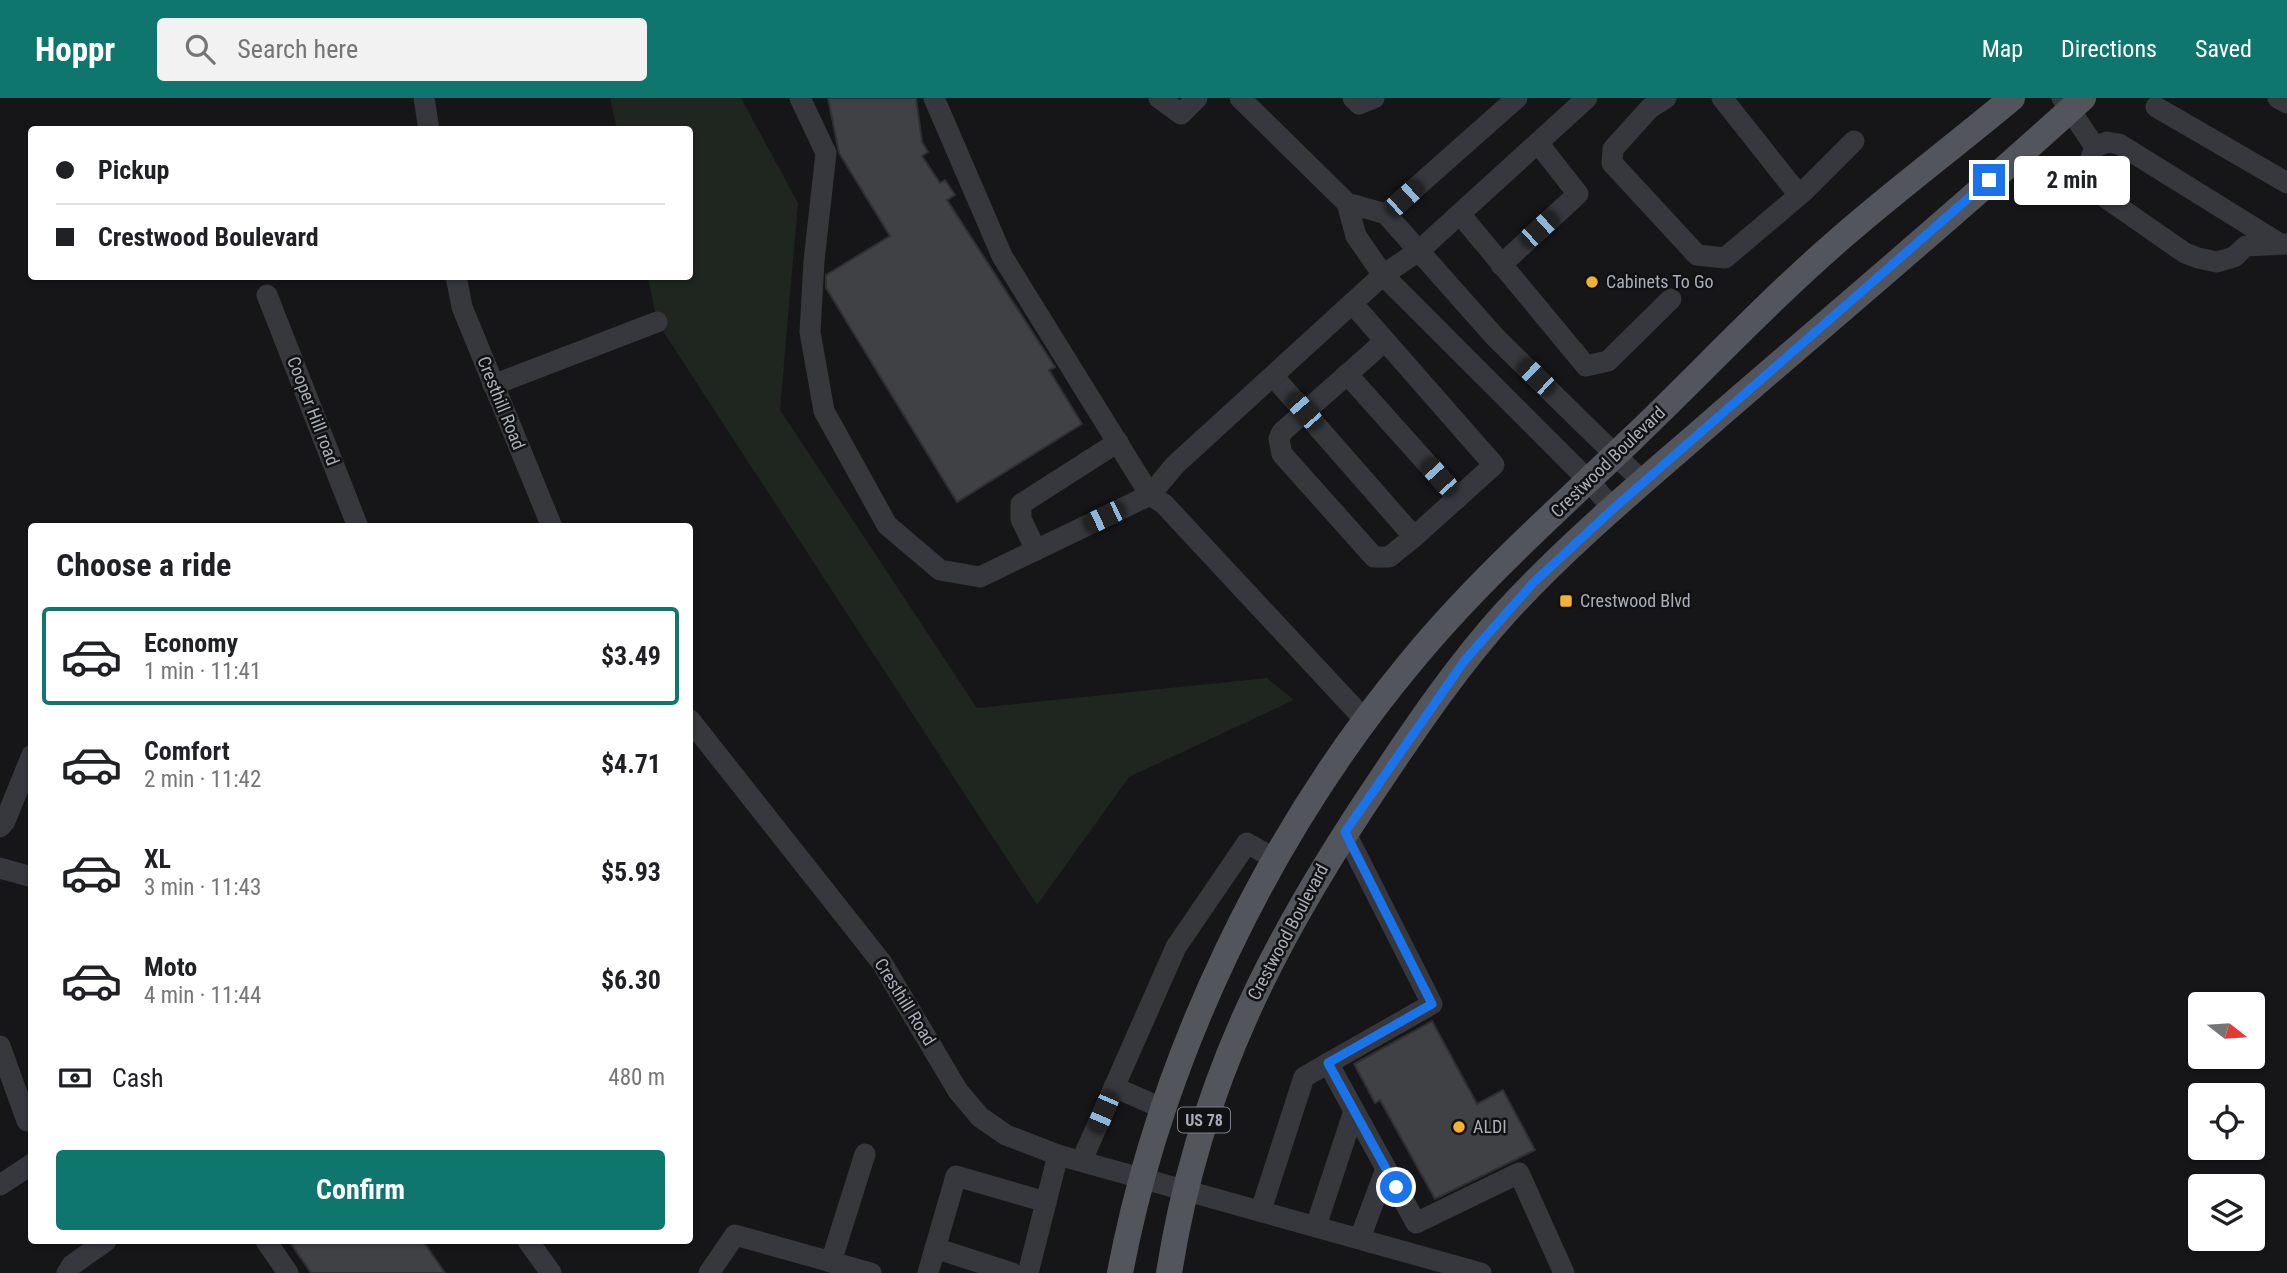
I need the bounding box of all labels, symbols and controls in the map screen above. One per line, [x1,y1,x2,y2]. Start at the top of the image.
search box [157,18,647,81]
text: Hoppr [35,30,115,69]
icon: search [181,30,219,68]
text: Search here [237,34,358,64]
text: Map [1982,35,2023,63]
text: Directions [2061,35,2157,63]
text: Saved [2195,35,2252,63]
text: Pickup [98,155,169,185]
callout: 2 min [2014,155,2129,204]
route end [1973,164,2005,196]
text: 2 min [2046,167,2098,194]
car [1382,176,1427,220]
car [1517,207,1562,251]
text: Crestwood Boulevard [98,222,319,252]
place label: Cabinets To Go [1606,271,1714,292]
marker: Cabinets To Go [1584,274,1600,290]
street label: Cooper Hill road [283,353,344,468]
street label: Cresthill Road [473,353,530,453]
car [1514,355,1559,399]
car [1283,388,1326,434]
street label: Crestwood Boulevard [1546,402,1669,522]
car [1418,454,1461,500]
car [1081,498,1128,536]
text: Choose a ride [56,546,231,584]
place label: Crestwood Blvd [1580,590,1691,611]
marker: Crestwood Blvd [1558,593,1574,609]
icon: car [60,625,123,688]
text: Economy [144,628,238,658]
text: $3.49 [601,641,661,671]
text: 1 min · 11:41 [144,658,261,685]
icon: car [60,733,123,796]
text: Comfort [144,736,230,766]
text: $4.71 [601,749,661,779]
text: 2 min · 11:42 [144,766,261,793]
icon: car [60,841,123,904]
text: XL [144,844,171,874]
text: $5.93 [601,857,661,887]
street label: Crestwood Boulevard [1243,860,1332,1003]
text: 3 min · 11:43 [144,874,261,901]
icon: car [60,949,123,1012]
text: Moto [144,952,197,982]
street label: Cresthill Road [870,954,941,1049]
text: $6.30 [601,965,661,995]
text: 4 min · 11:44 [144,982,261,1009]
north arrow [2188,992,2264,1069]
map controls [2188,992,2265,1251]
icon: cash [56,1059,94,1097]
text: Cash [112,1063,164,1093]
text: 480 m [608,1064,665,1091]
button: locate [2188,1083,2265,1160]
car [1086,1089,1121,1135]
road number: US 78 [1178,1108,1230,1132]
place label: ALDI [1473,1116,1507,1137]
marker: ALDI [1451,1119,1467,1135]
button: Confirm [56,1150,665,1230]
route start [1380,1171,1412,1203]
button: layers [2188,1174,2265,1251]

